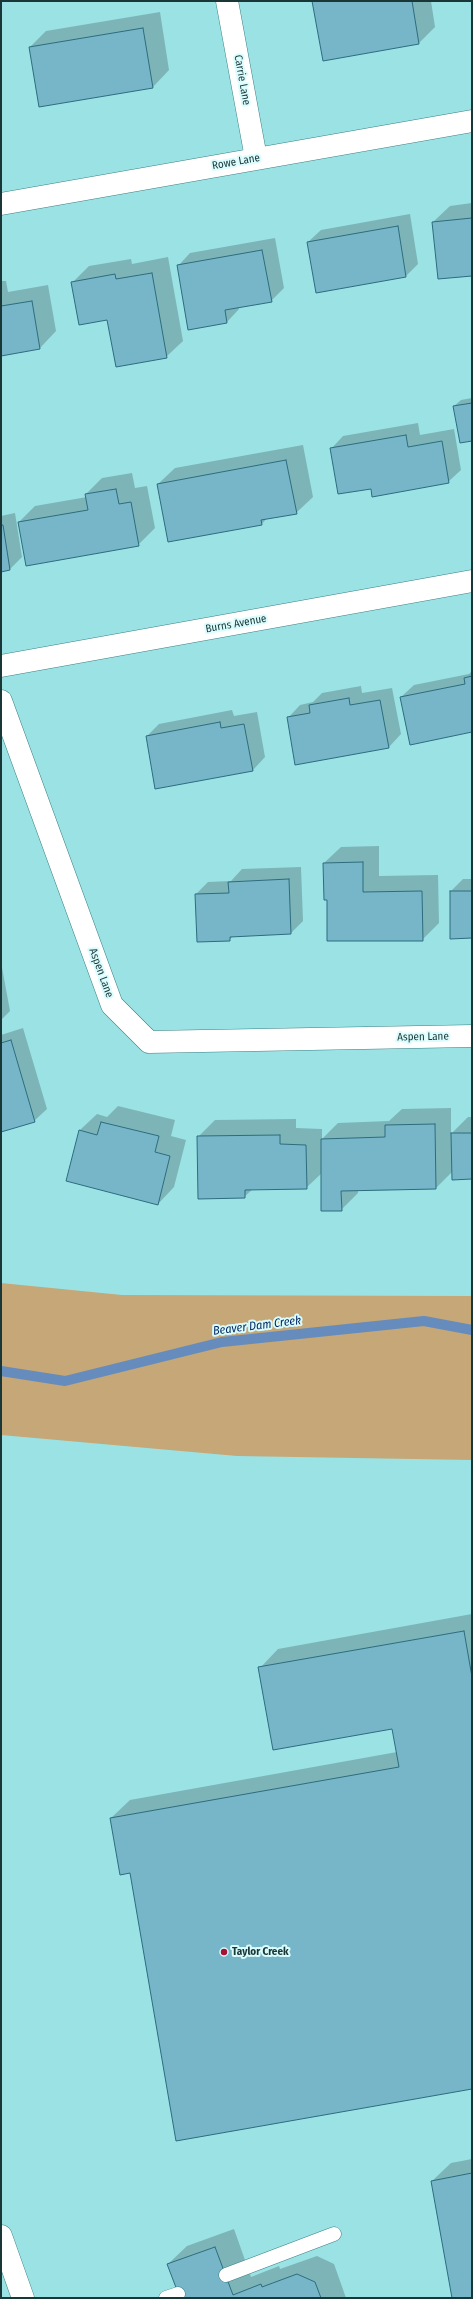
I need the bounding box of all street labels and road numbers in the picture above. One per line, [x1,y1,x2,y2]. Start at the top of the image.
street label: Carrie Lane [231,54,253,106]
street label: Rowe Lane [211,151,261,173]
street label: Burns Avenue [204,612,268,636]
street label: Aspen Lane [86,947,116,999]
street label: Aspen Lane [397,1030,449,1044]

